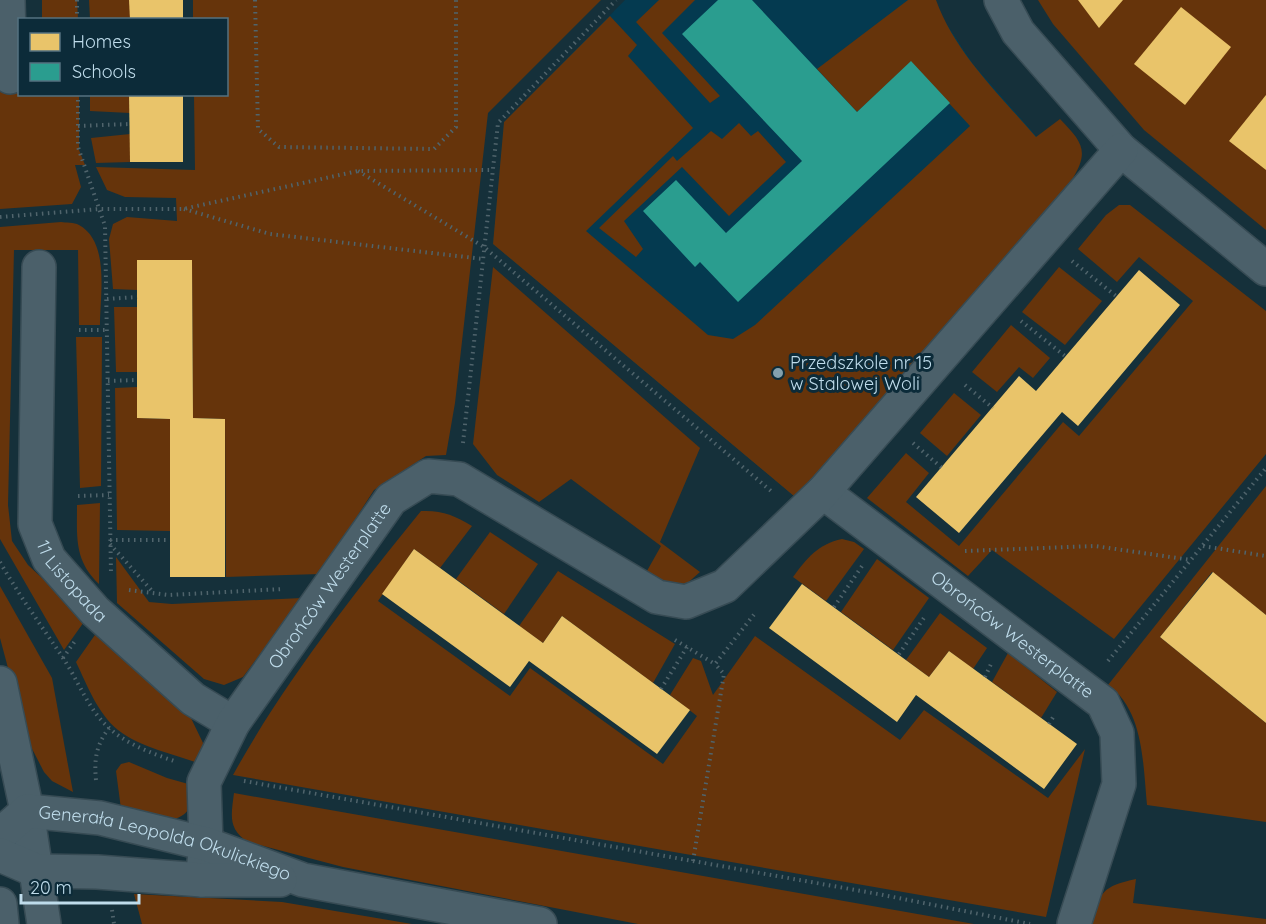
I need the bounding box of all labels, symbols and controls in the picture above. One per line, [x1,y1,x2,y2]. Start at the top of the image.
legend [18,18,228,96]
text: Homes [72,30,131,53]
text: Schools [72,60,136,83]
place label: Przedszkole nr 15 w Stalowej Woli [790,351,932,395]
marker: Przedszkole nr 15 w Stalowej Woli [771,366,785,380]
street label: Obrońców Westerplatte [263,498,396,673]
street label: 11 Listopada [32,537,112,627]
street label: Obrońców Westerplatte [926,565,1099,703]
street label: Generała Leopolda Okulickiego [38,800,294,885]
scale bar [21,867,140,905]
text: 20 m [30,876,72,899]

